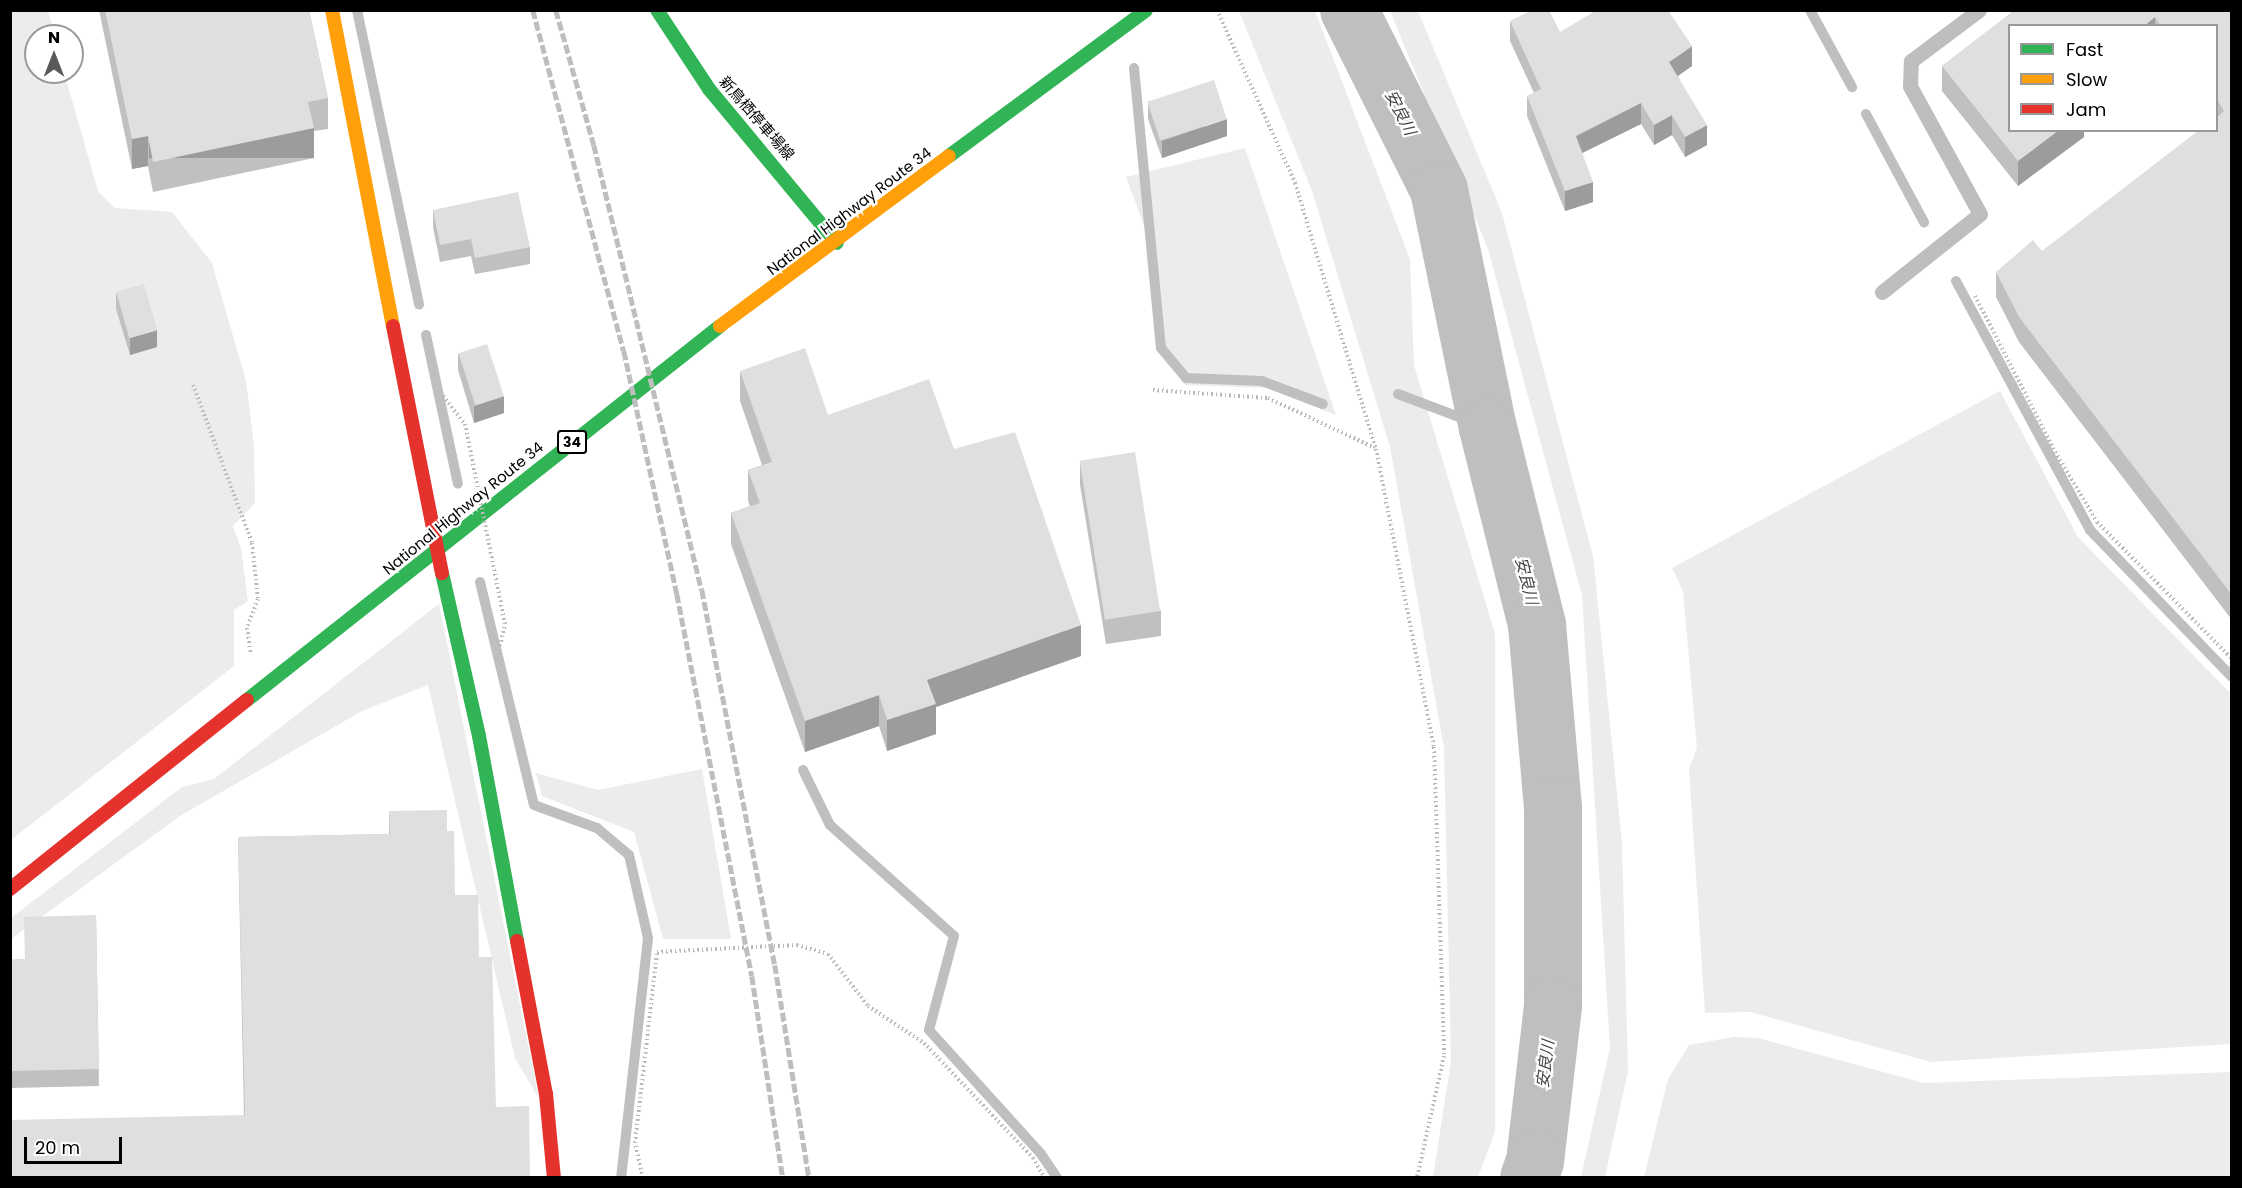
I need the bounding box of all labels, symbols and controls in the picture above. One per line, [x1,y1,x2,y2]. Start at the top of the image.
north arrow [24,24,84,84]
legend [2008,24,2218,132]
text: N [48,26,60,49]
text: Fast [2066,37,2103,62]
text: Slow [2066,67,2107,92]
street label: 新鳥栖停車場線 [716,72,798,164]
water label: 安良川 [1381,87,1419,139]
text: Jam [2066,97,2106,122]
street label: National Highway Route 34 [763,143,935,279]
road number: 34 [557,431,587,453]
street label: National Highway Route 34 [379,438,547,578]
water label: 安良川 [1511,555,1541,607]
water label: 安良川 [1534,1039,1558,1089]
scale bar [27,1125,124,1163]
text: 20 m [35,1135,80,1160]

